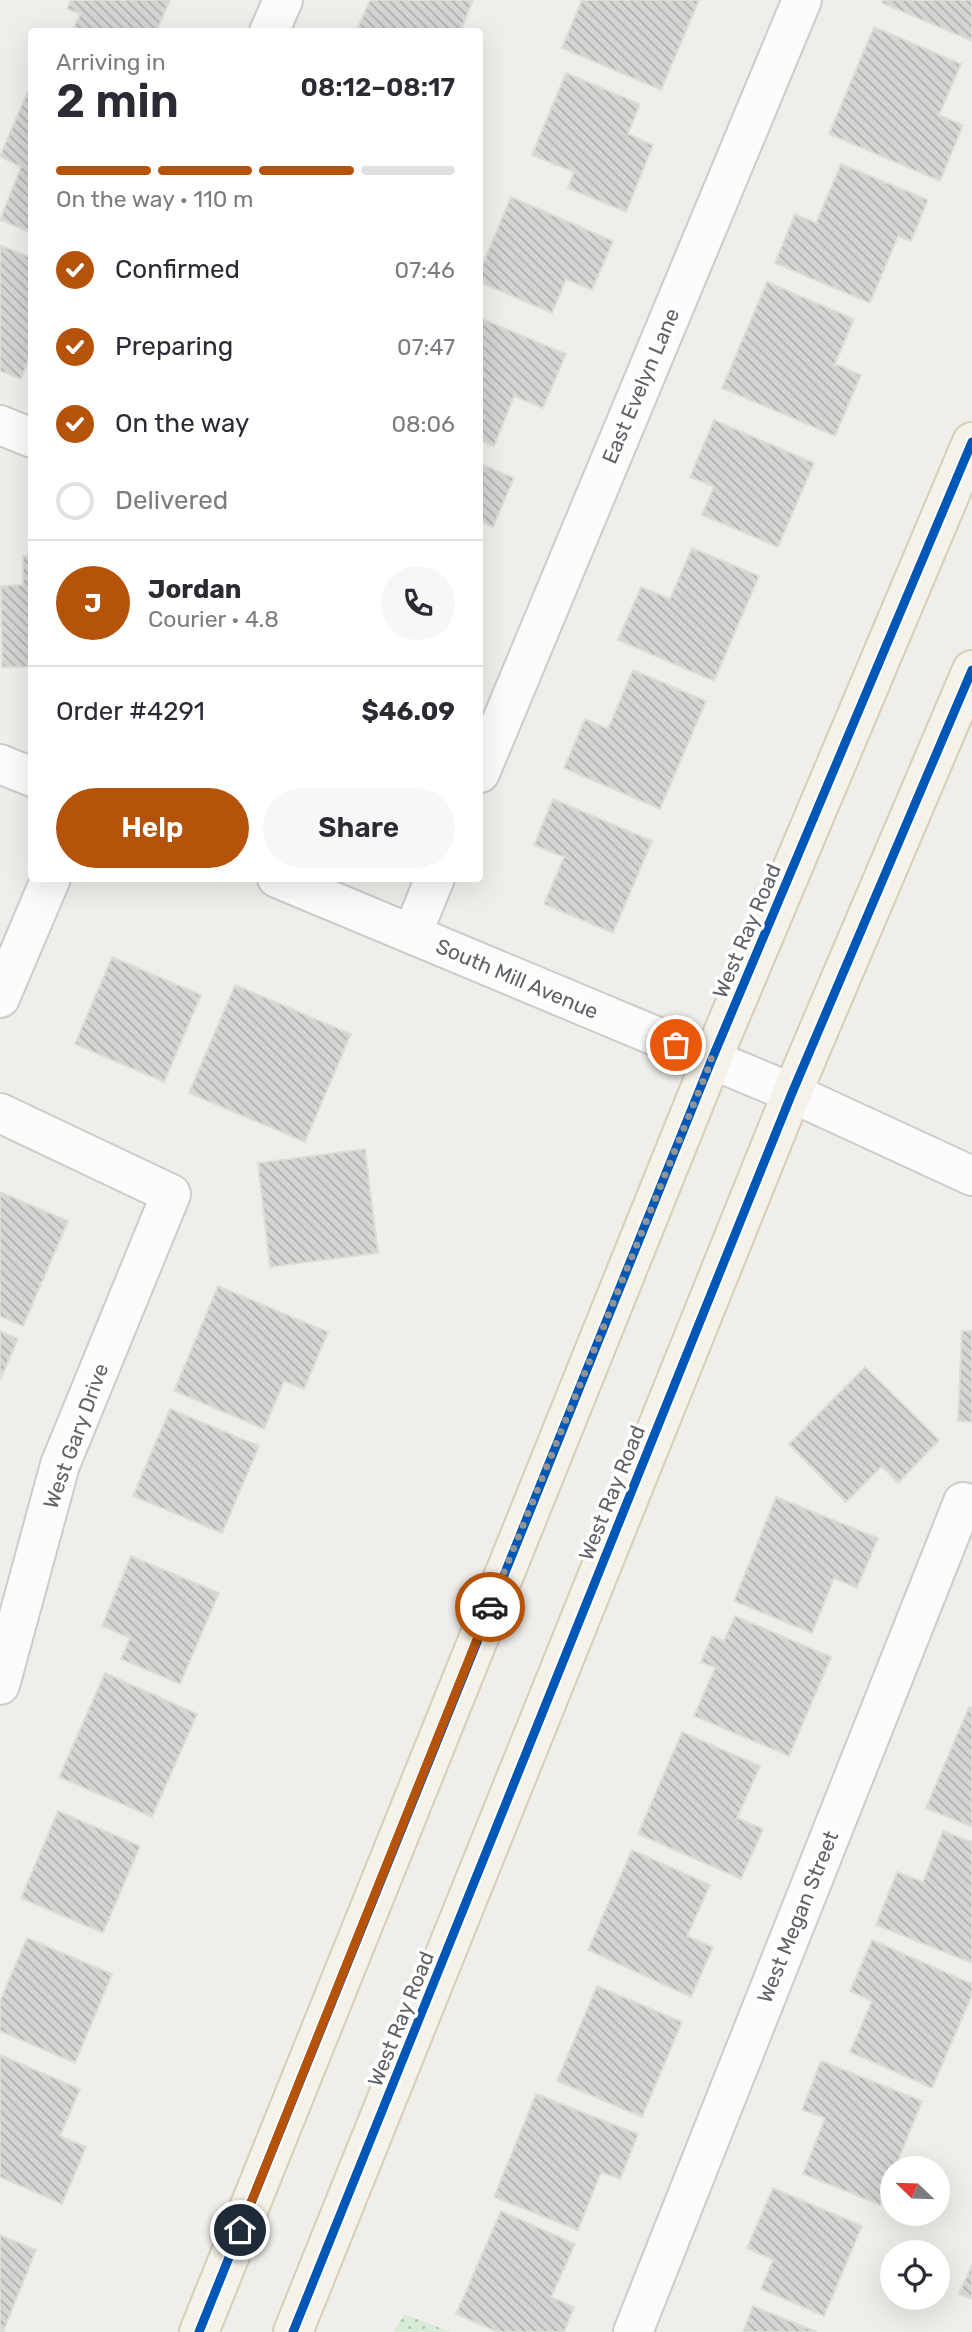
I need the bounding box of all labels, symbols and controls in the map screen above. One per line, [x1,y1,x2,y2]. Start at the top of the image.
text: Arriving in [56,48,166,76]
text: 08:12–08:17 [301,72,455,103]
text: 2 min [56,74,179,129]
text: On the way · 110 m [56,185,254,213]
icon: check [56,251,94,289]
text: Confirmed [115,254,240,285]
text: 07:46 [395,256,455,284]
street label: East Evelyn Lane [597,304,685,467]
icon: check [56,328,94,366]
text: Preparing [115,331,233,362]
text: 07:47 [397,333,455,361]
icon: check [56,405,94,443]
text: On the way [115,408,249,439]
text: 08:06 [391,410,455,438]
text: Delivered [115,485,228,516]
button: phone [381,566,455,640]
text: Jordan [148,574,241,605]
text: J [84,588,102,619]
text: Courier · 4.8 [148,605,279,633]
text: Order #4291 [56,696,205,727]
text: $46.09 [361,696,455,727]
button: Help [56,788,249,868]
button: Share [263,788,455,868]
street label: West Ray Road [707,860,786,1002]
street label: South Mill Avenue [432,933,602,1024]
pin [646,1015,706,1075]
icon: bag [657,1026,695,1064]
street label: West Gary Drive [38,1360,113,1512]
street label: West Ray Road [573,1422,650,1564]
courier [455,1572,525,1642]
icon: car [471,1588,509,1626]
street label: West Megan Street [752,1827,843,2006]
street label: West Ray Road [362,1948,439,2090]
north arrow [880,2156,950,2226]
map controls [880,2156,950,2310]
pin [210,2200,270,2260]
icon: home [221,2211,259,2249]
button: locate [880,2240,950,2310]

